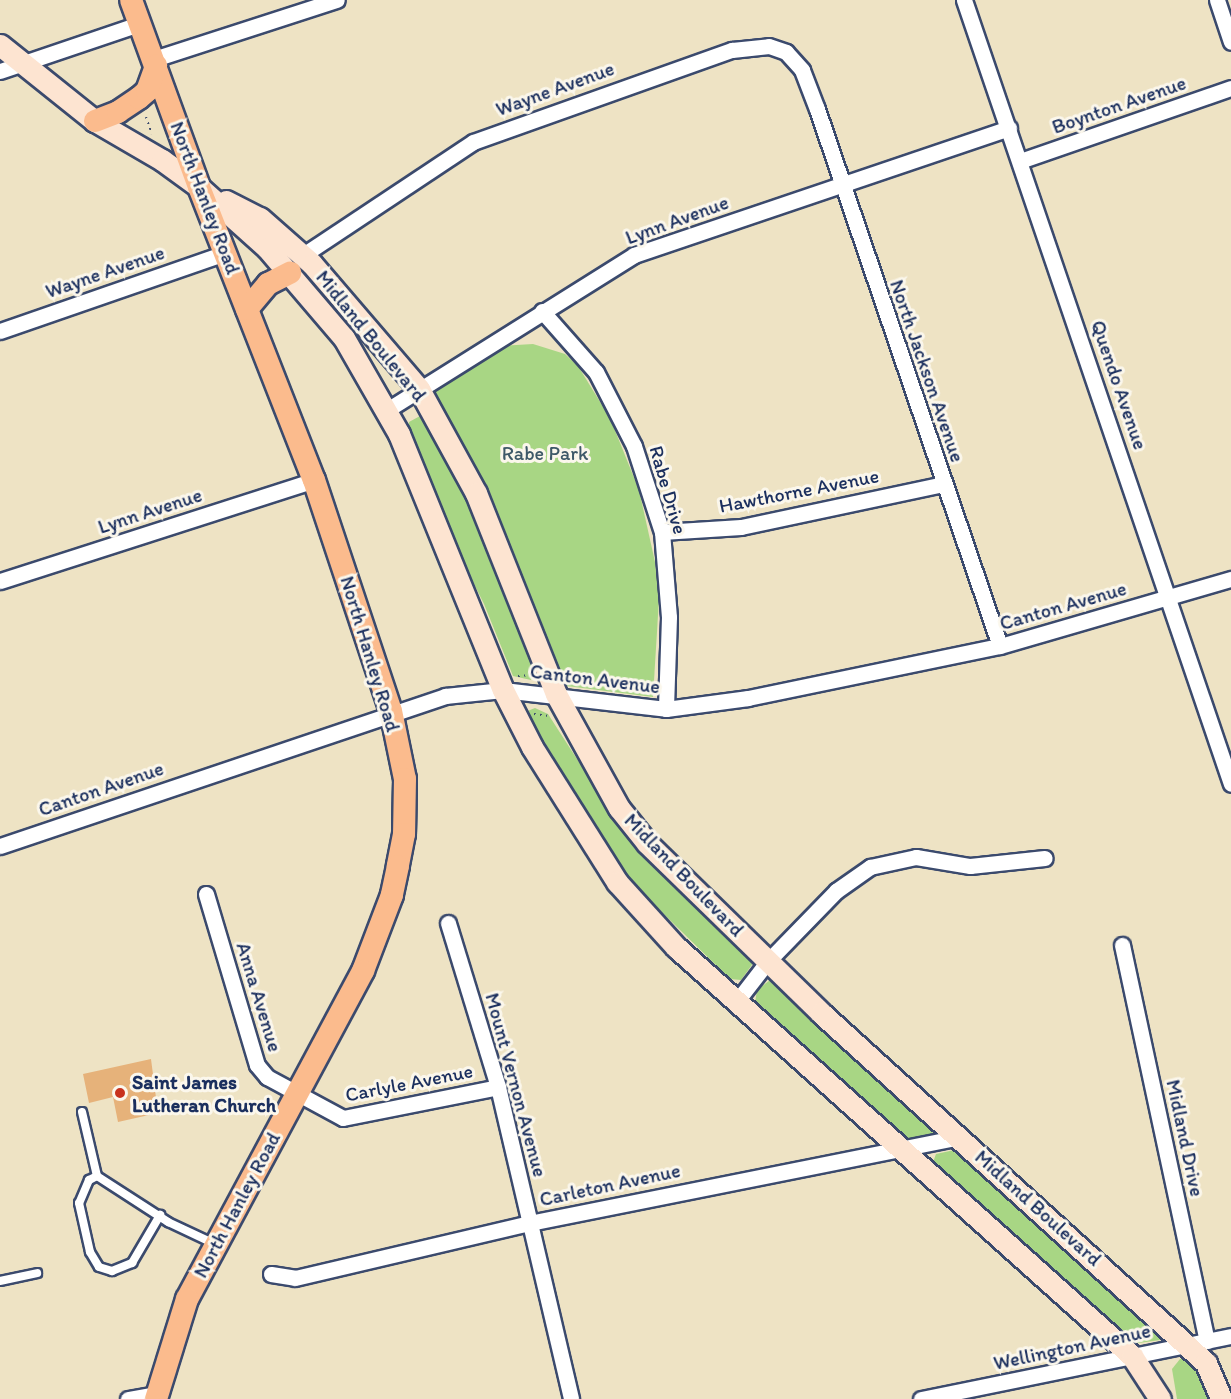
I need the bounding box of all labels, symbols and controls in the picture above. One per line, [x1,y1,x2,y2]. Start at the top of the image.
street label: Wayne Avenue [493,57,617,121]
street label: Boynton Avenue [1049,71,1189,139]
street label: North Hanley Road [165,118,245,278]
street label: Lynn Avenue [622,190,732,250]
street label: Wayne Avenue [43,241,167,303]
street label: Midland Boulevard [311,265,431,407]
street label: North Jackson Avenue [885,277,969,465]
street label: Quendo Avenue [1086,318,1152,452]
park label: Rabe Park [502,441,588,465]
street label: Rabe Drive [644,442,692,538]
street label: Hawthorne Avenue [717,464,881,518]
street label: Lynn Avenue [95,483,205,539]
street label: North Hanley Road [335,573,405,735]
street label: Canton Avenue [997,576,1129,636]
street label: Canton Avenue [529,659,661,699]
street label: Canton Avenue [35,756,167,822]
street label: Midland Boulevard [619,808,749,942]
street label: Anna Avenue [231,940,287,1054]
street label: Mount Vernon Avenue [480,991,552,1179]
street label: Carlyle Avenue [344,1059,474,1107]
place label: Saint James Lutheran Church [132,1070,277,1117]
street label: Midland Drive [1161,1077,1209,1199]
marker: Saint James Lutheran Church [113,1086,127,1100]
street label: North Hanley Road [188,1128,286,1282]
street label: Midland Boulevard [970,1145,1106,1271]
street label: Carleton Avenue [538,1158,682,1212]
street label: Wellington Avenue [991,1319,1153,1375]

